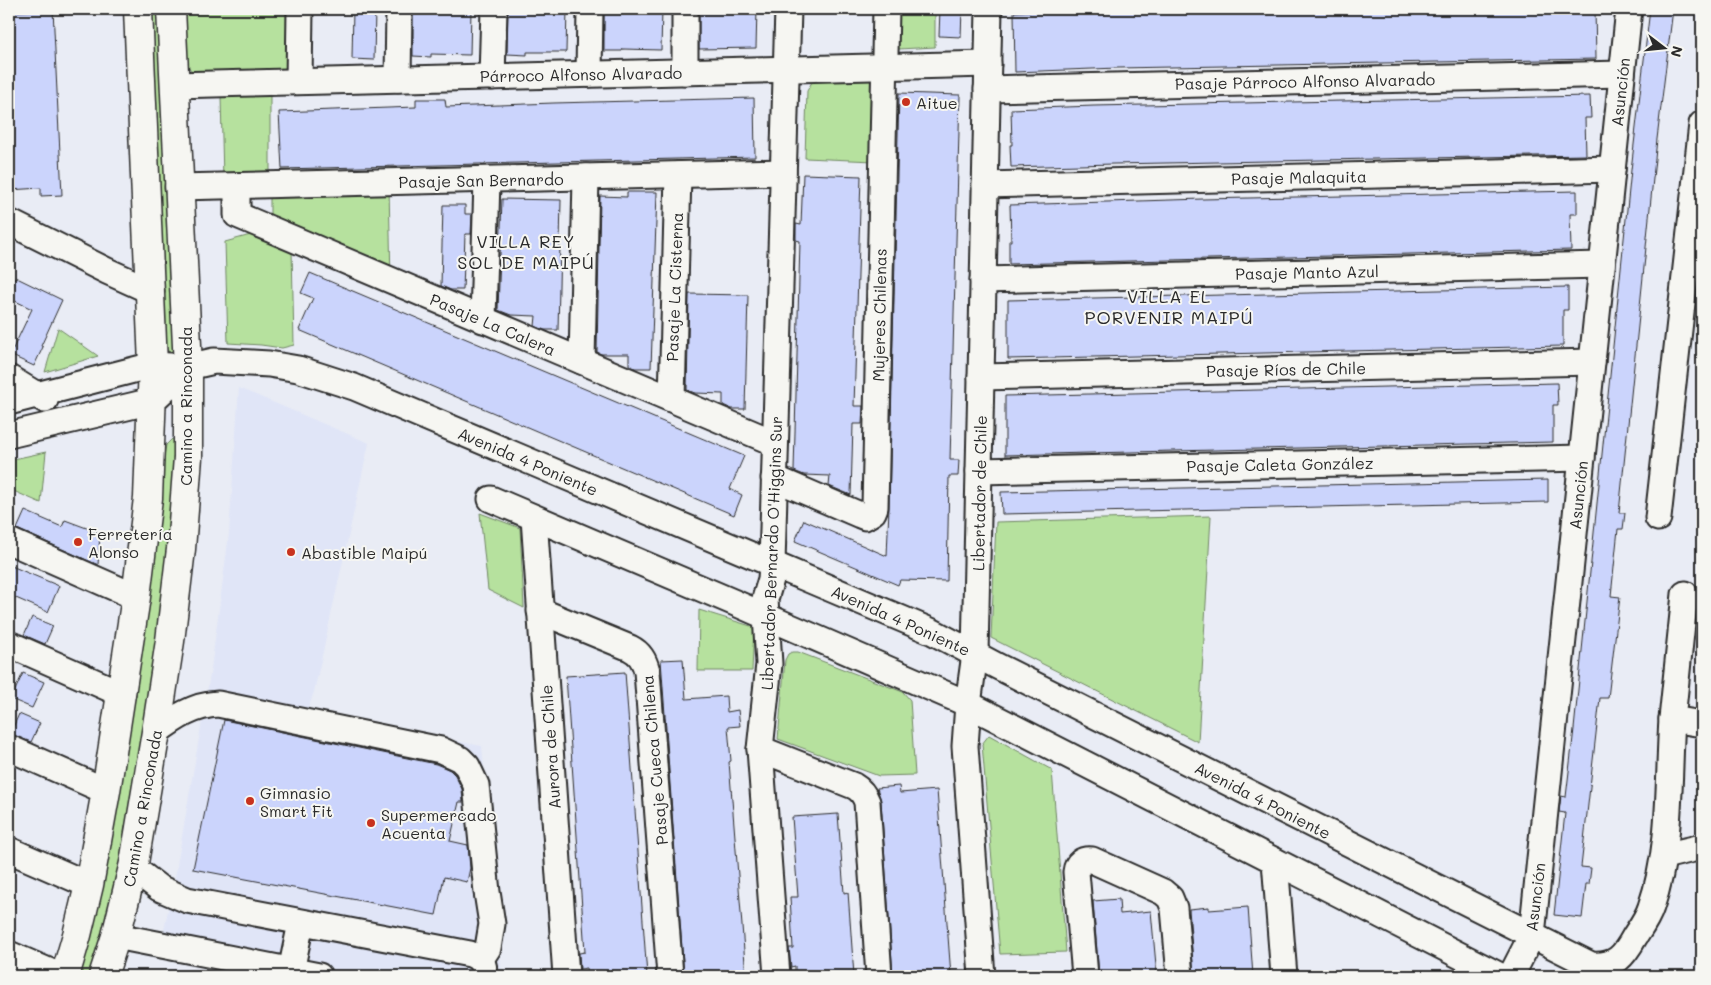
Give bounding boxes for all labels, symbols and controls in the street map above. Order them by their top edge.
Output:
north arrow [1638,22,1688,72]
text: N [1666,44,1688,59]
street label: Asunción [1606,57,1634,127]
street label: Párroco Alfonso Alvarado [480,62,682,86]
street label: Pasaje Párroco Alfonso Alvarado [1175,68,1435,94]
place label: Aitue [916,92,958,113]
marker: Aitue [900,96,912,108]
street label: Pasaje Malaquita [1231,165,1367,189]
street label: Pasaje San Bernardo [398,168,564,192]
street label: Pasaje La Cisterna [661,212,687,362]
district label: VILLA REY SOL DE MAIPÚ [457,229,595,274]
street label: Mujeres Chilenas [867,248,891,382]
street label: Pasaje Manto Azul [1235,260,1379,284]
district label: VILLA EL PORVENIR MAIPÚ [1085,284,1253,329]
street label: Pasaje La Calera [427,288,559,360]
street label: Camino a Rinconada [175,326,196,486]
street label: Pasaje Ríos de Chile [1206,357,1366,381]
street label: Libertador de Chile [967,415,991,571]
street label: Libertador Bernardo O'Higgins Sur [756,416,786,690]
street label: Avenida 4 Poniente [455,422,601,500]
street label: Pasaje Caleta González [1186,452,1374,476]
street label: Asunción [1564,460,1592,530]
place label: Ferretería Alonso [88,523,173,562]
marker: Ferretería Alonso [72,536,84,548]
place label: Abastible Maipú [301,542,427,563]
marker: Abastible Maipú [285,546,297,558]
street label: Avenida 4 Poniente [828,580,974,660]
street label: Pasaje Cueca Chilena [636,674,672,846]
street label: Aurora de Chile [535,684,565,810]
street label: Camino a Rinconada [118,728,166,888]
street label: Avenida 4 Poniente [1191,757,1335,843]
place label: Gimnasio Smart Fit [260,782,333,821]
marker: Gimnasio Smart Fit [244,795,256,807]
place label: Supermercado Acuenta [381,804,496,843]
marker: Supermercado Acuenta [365,817,377,829]
street label: Asunción [1520,861,1550,933]

